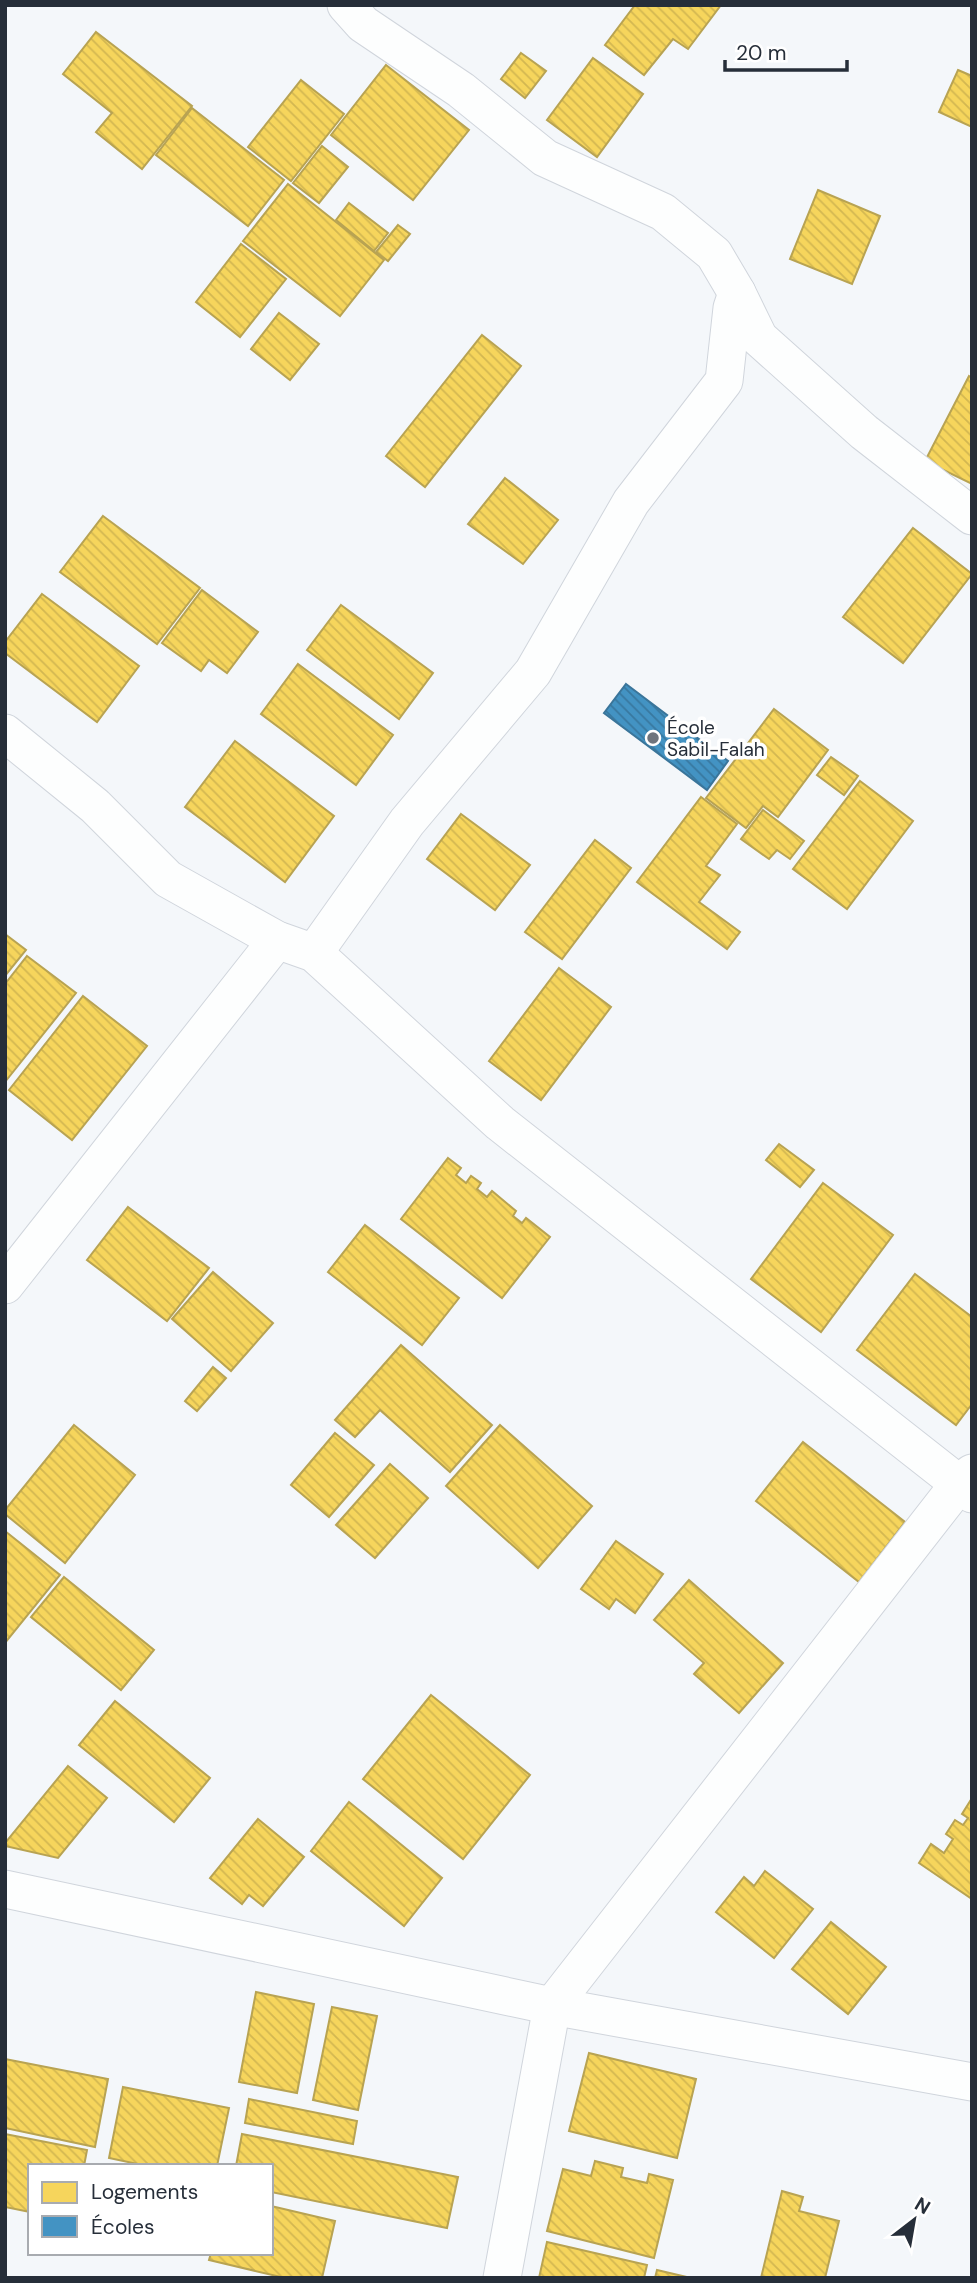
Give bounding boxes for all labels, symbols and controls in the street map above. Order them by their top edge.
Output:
scale bar [725,28,848,72]
text: 20 m [736,39,787,67]
place label: École Sabil-Falah [667,715,765,762]
marker: École Sabil-Falah [645,730,661,746]
legend [28,2164,273,2255]
text: Logements [91,2178,198,2206]
north arrow [879,2185,949,2255]
text: N [910,2192,935,2220]
text: Écoles [91,2213,154,2241]

